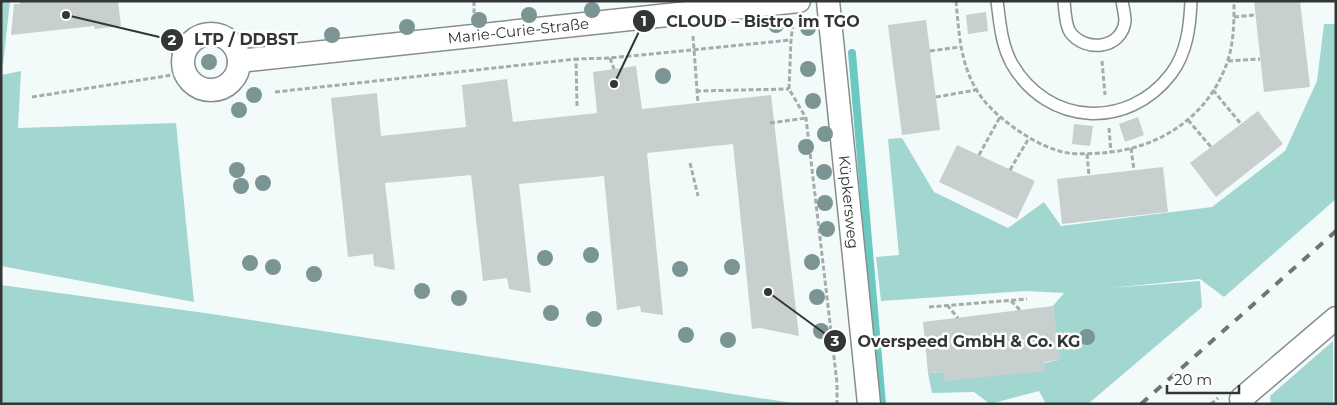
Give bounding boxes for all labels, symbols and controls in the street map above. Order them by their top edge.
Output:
callout: CLOUD – Bistro im TGO [631,5,870,36]
text: 1 [641,11,647,30]
text: CLOUD – Bistro im TGO [666,12,860,31]
street label: Marie-Curie-Straße [447,14,590,48]
callout: LTP / DDBST [159,24,308,55]
text: 2 [168,30,177,49]
text: LTP / DDBST [194,30,298,49]
street label: Küpkersweg [835,154,863,250]
callout: Overspeed GmbH & Co. KG [823,326,1091,357]
text: 3 [830,331,840,350]
text: Overspeed GmbH & Co. KG [858,332,1080,351]
scale bar [1167,362,1240,394]
text: 20 m [1174,370,1212,389]

